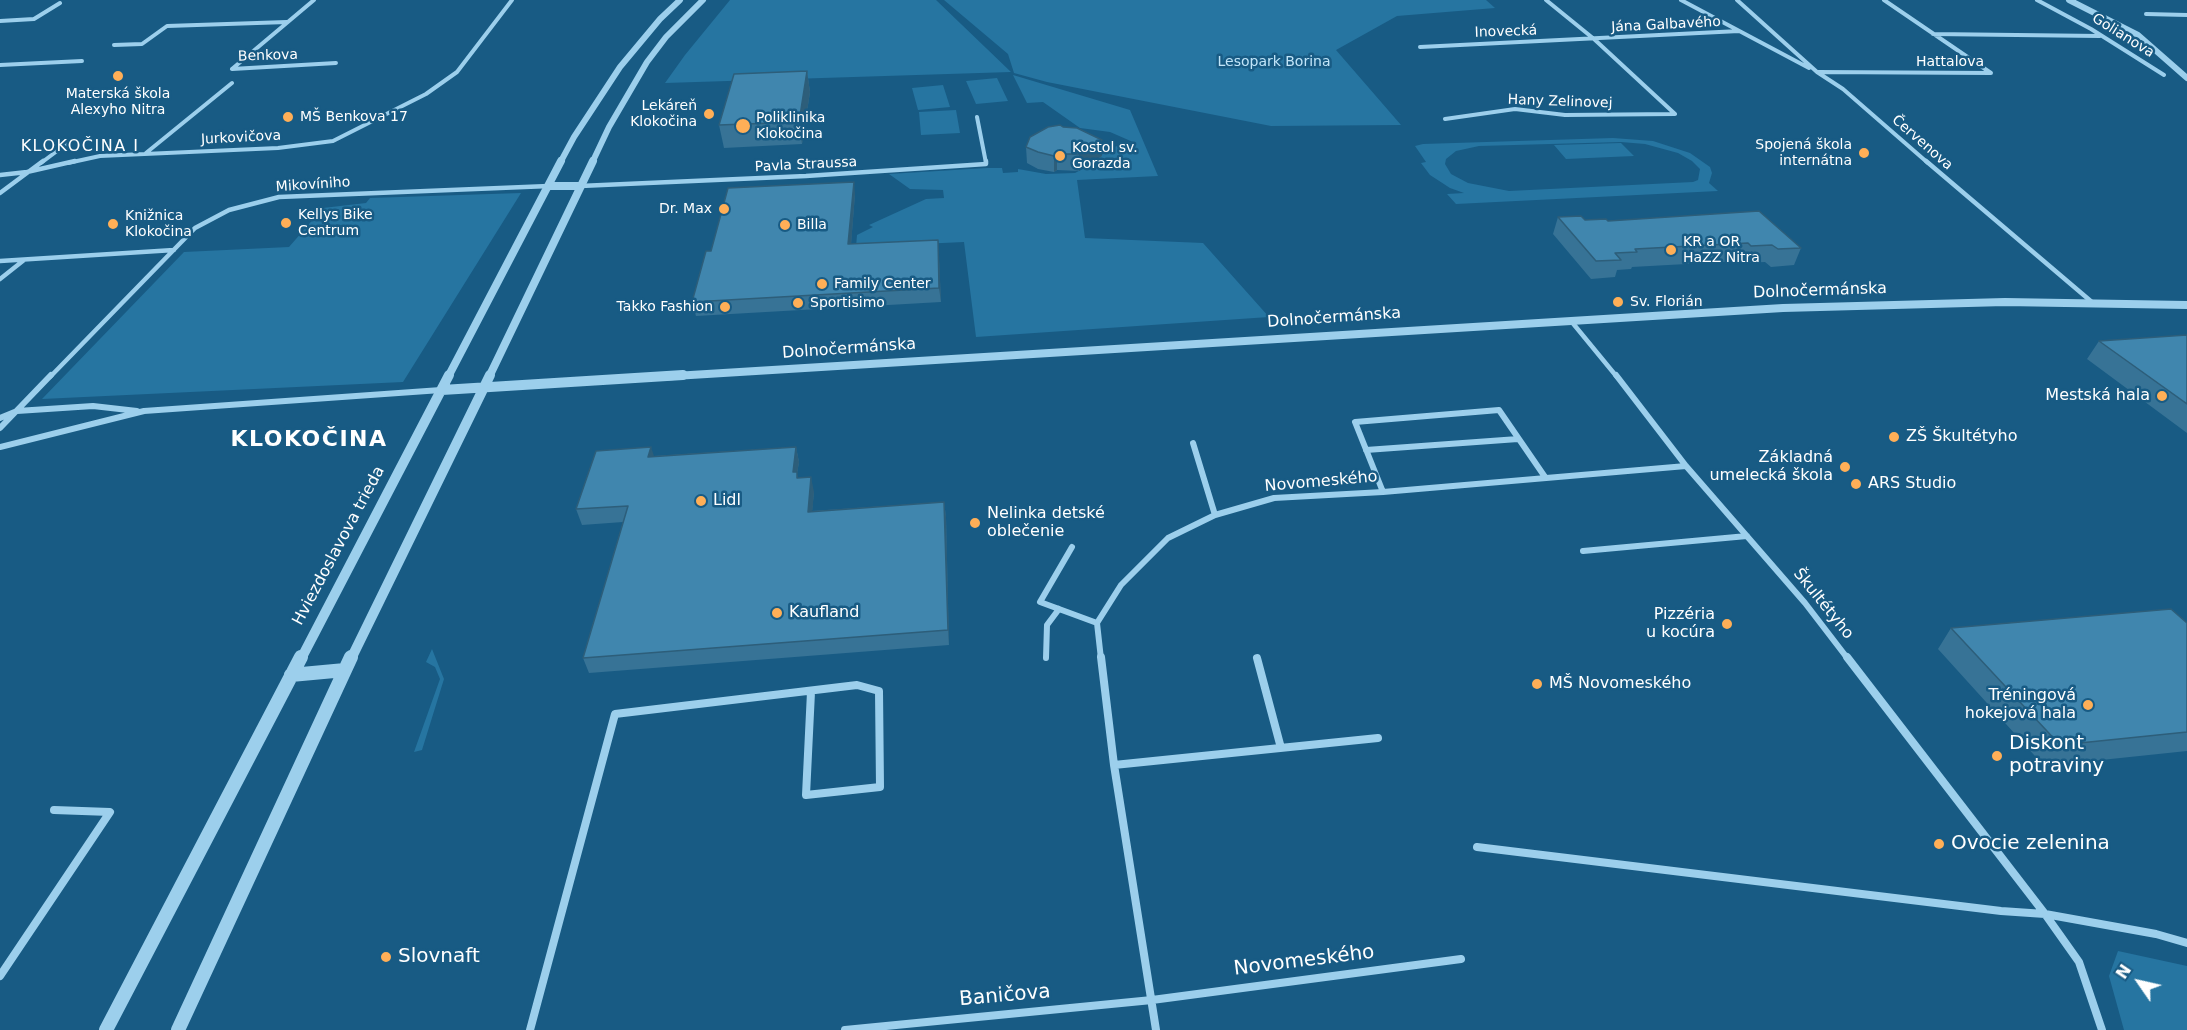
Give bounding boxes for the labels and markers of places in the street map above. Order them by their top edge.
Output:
marker: Materská škola Alexyho Nitra [111,69,125,83]
place label: Materská škola Alexyho Nitra [66,86,170,118]
place label: Lekáreň Klokočina [630,98,697,130]
marker: Lekáreň Klokočina [702,107,716,121]
place label: MŠ Benkova 17 [300,109,408,125]
marker: MŠ Benkova 17 [281,110,295,124]
place label: Poliklinika Klokočina [756,110,825,142]
marker: Poliklinika Klokočina [734,117,752,135]
place label: Spojená škola internátna [1755,137,1852,170]
place label: Kostol sv. Gorazda [1072,140,1138,172]
marker: Spojená škola internátna [1857,146,1871,160]
marker: Kostol sv. Gorazda [1053,149,1067,163]
place label: Dr. Max [659,201,712,217]
marker: Dr. Max [717,202,731,216]
place label: Kellys Bike Centrum [298,207,373,240]
place label: Knižnica Klokočina [125,208,192,240]
marker: Kellys Bike Centrum [279,216,293,230]
marker: Knižnica Klokočina [106,217,120,231]
place label: Billa [797,217,827,233]
marker: Billa [778,218,792,232]
place label: KR a OR HaZZ Nitra [1683,234,1760,266]
marker: KR a OR HaZZ Nitra [1664,243,1678,257]
place label: Family Center [834,276,931,292]
marker: Family Center [815,277,829,291]
place label: Sv. Florián [1630,294,1703,310]
place label: Sportisimo [810,295,885,311]
marker: Sv. Florián [1611,295,1625,309]
marker: Sportisimo [791,296,805,310]
place label: Takko Fashion [617,299,713,315]
marker: Takko Fashion [718,300,732,314]
place label: Mestská hala [2045,386,2150,406]
marker: Mestská hala [2155,389,2169,403]
place label: ZŠ Škultétyho [1906,427,2018,447]
marker: ZŠ Škultétyho [1887,430,1901,444]
place label: Základná umelecká škola [1709,448,1833,486]
marker: Základná umelecká škola [1838,460,1852,474]
place label: ARS Studio [1868,474,1956,494]
marker: ARS Studio [1849,477,1863,491]
place label: Lidl [713,491,741,511]
marker: Lidl [694,494,708,508]
place label: Nelinka detské oblečenie [987,504,1105,542]
marker: Nelinka detské oblečenie [968,516,982,530]
place label: Kaufland [789,603,859,623]
place label: Pizzéria u kocúra [1646,605,1715,643]
marker: Kaufland [770,606,784,620]
marker: Pizzéria u kocúra [1720,617,1734,631]
place label: MŠ Novomeského [1549,674,1691,694]
marker: MŠ Novomeského [1530,677,1544,691]
place label: Tréningová hokejová hala [1965,686,2076,724]
marker: Tréningová hokejová hala [2081,698,2095,712]
place label: Diskont potraviny [2009,732,2104,779]
marker: Diskont potraviny [1990,749,2004,763]
place label: Ovocie zelenina [1951,832,2110,856]
marker: Ovocie zelenina [1932,837,1946,851]
place label: Slovnaft [398,945,480,969]
marker: Slovnaft [379,950,393,964]

